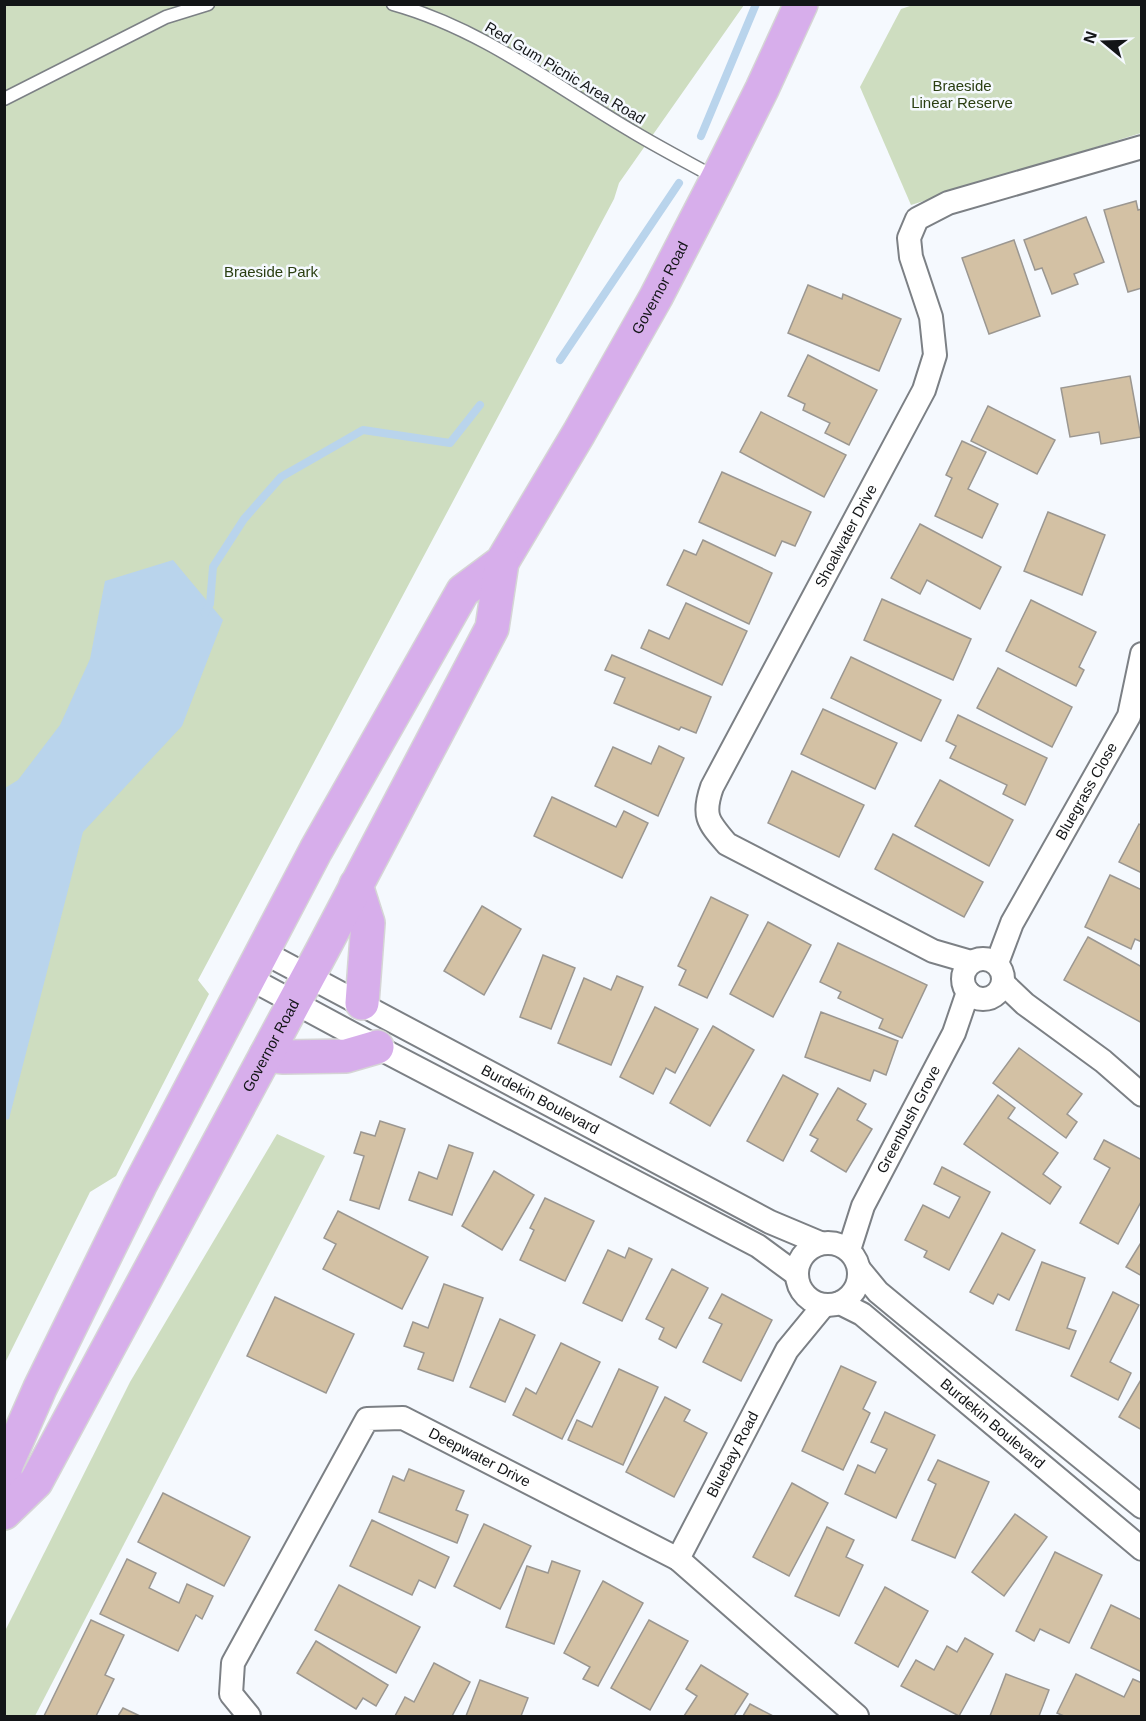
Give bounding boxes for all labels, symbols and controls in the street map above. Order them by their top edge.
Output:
north arrow [1074,12,1134,72]
street label: Red Gum Picnic Area Road [482,18,648,127]
text: N [1080,29,1100,46]
park label: Braeside Linear Reserve [911,77,1013,111]
street label: Governor Road [628,238,691,337]
park label: Braeside Park [224,263,319,280]
street label: Shoalwater Drive [811,481,880,590]
street label: Bluegrass Close [1052,739,1120,843]
street label: Governor Road [239,996,302,1095]
street label: Burdekin Boulevard [479,1061,602,1137]
street label: Greenbush Grove [873,1062,943,1176]
street label: Burdekin Boulevard [937,1375,1048,1472]
street label: Bluebay Road [703,1408,761,1500]
street label: Deepwater Drive [426,1424,533,1490]

